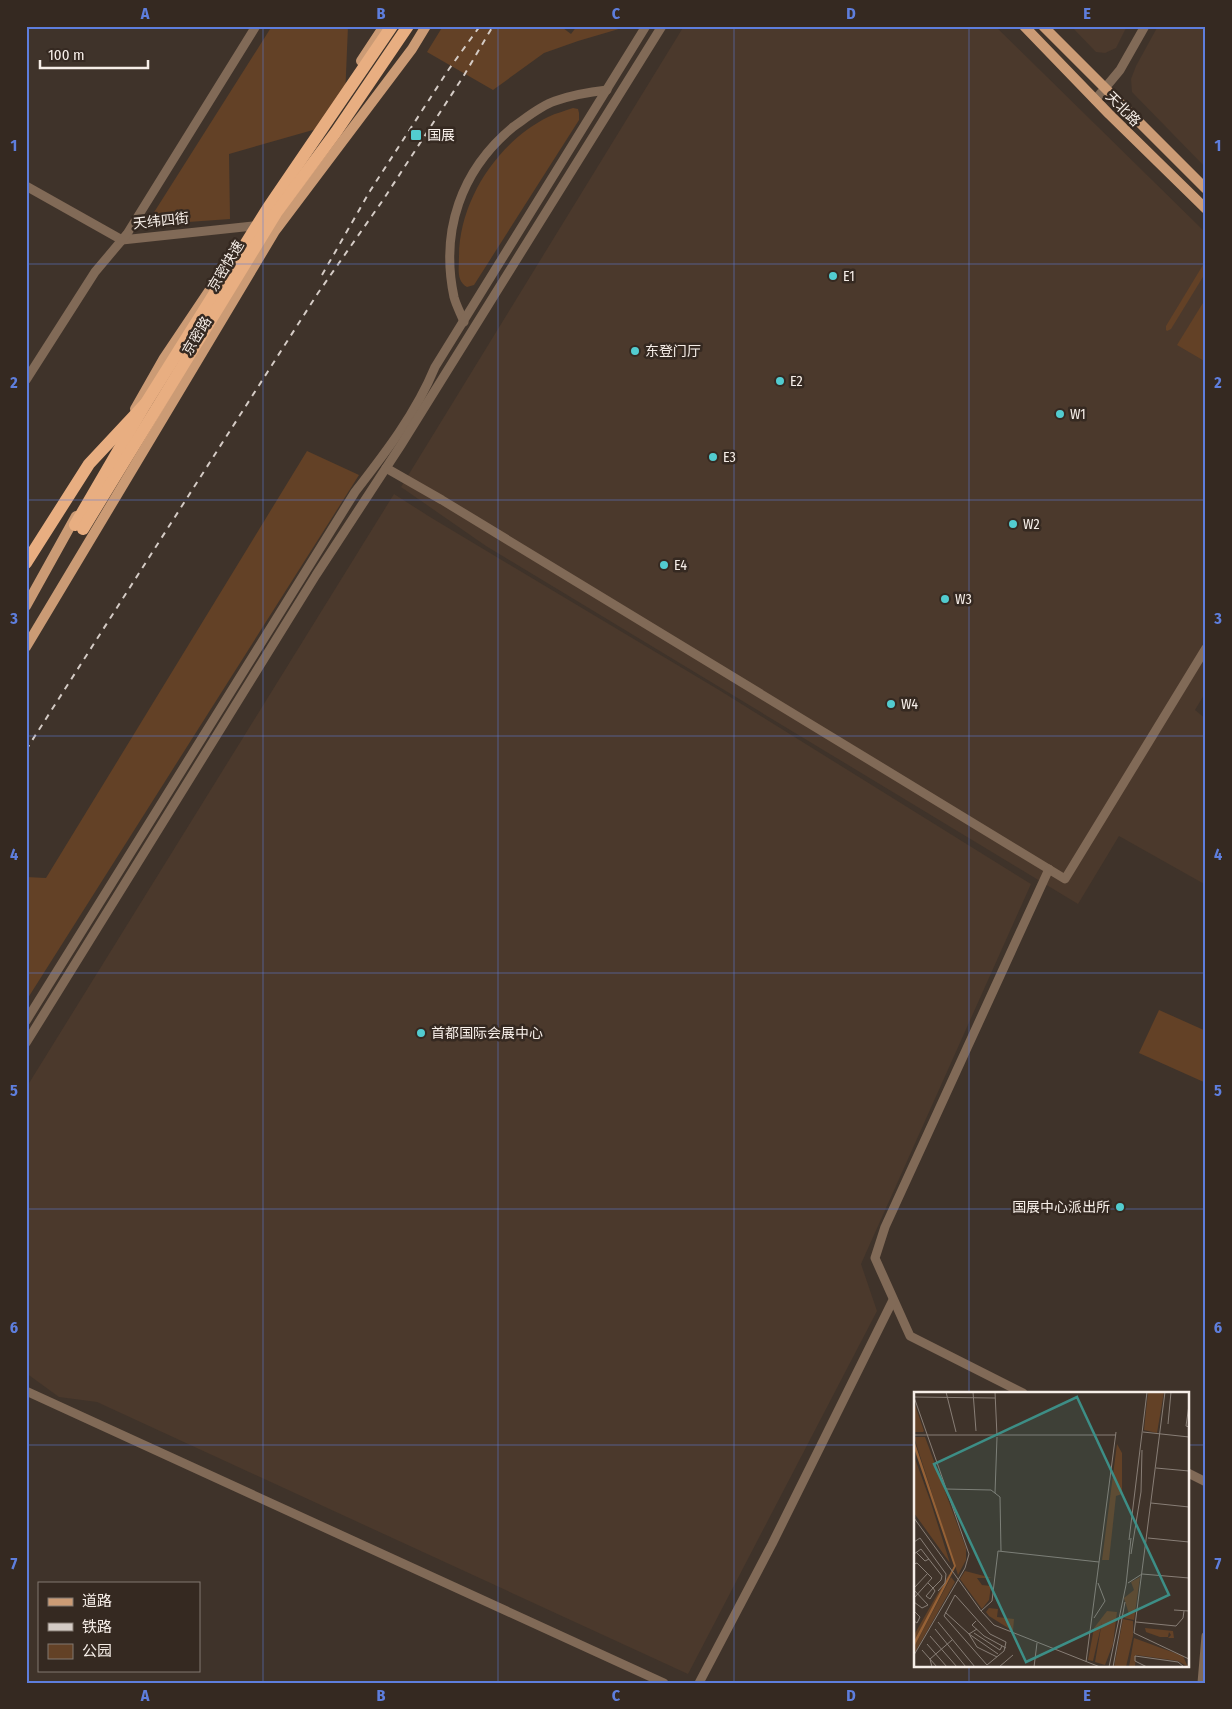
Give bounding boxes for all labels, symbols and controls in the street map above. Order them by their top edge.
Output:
text: A [140,4,150,23]
text: B [377,4,386,23]
text: C [612,4,621,23]
text: D [846,4,856,23]
text: E [1083,4,1091,23]
scale bar [40,38,148,70]
text: 100 m [48,46,85,64]
street label: 天北路 [1102,88,1144,130]
place label: 国展 [427,127,455,144]
marker: 国展 [409,128,423,142]
text: 1 [11,136,17,155]
text: 1 [1215,136,1221,155]
street label: 天纬四街 [132,210,190,232]
street label: 京密快速 [204,238,248,294]
place label: E1 [843,268,855,285]
marker: E1 [827,270,839,282]
street label: 京密路 [179,314,215,358]
place label: 东登门厅 [645,343,701,360]
marker: 东登门厅 [629,345,641,357]
text: 2 [9,373,18,392]
place label: E2 [790,373,803,390]
text: 2 [1213,373,1222,392]
marker: E2 [774,375,786,387]
place label: W1 [1070,406,1086,423]
marker: W1 [1054,408,1066,420]
place label: E3 [723,449,736,466]
marker: E3 [707,451,719,463]
place label: W2 [1023,516,1040,533]
marker: W2 [1007,518,1019,530]
place label: E4 [674,557,687,574]
marker: E4 [658,559,670,571]
place label: W3 [955,591,972,608]
marker: W3 [939,593,951,605]
text: 3 [9,609,18,628]
text: 3 [1213,609,1222,628]
place label: W4 [901,696,918,713]
marker: W4 [885,698,897,710]
text: 4 [10,845,18,864]
text: 4 [1214,845,1222,864]
place label: 首都国际会展中心 [431,1025,543,1042]
marker: 首都国际会展中心 [415,1027,427,1039]
text: 5 [10,1081,18,1100]
text: 5 [1214,1081,1222,1100]
place label: 国展中心派出所 [1012,1199,1110,1216]
marker: 国展中心派出所 [1114,1201,1126,1213]
text: 6 [10,1318,18,1337]
text: 6 [1214,1318,1222,1337]
inset map [914,1392,1190,1666]
text: 7 [11,1554,18,1573]
text: 7 [1215,1554,1222,1573]
legend [38,1582,200,1672]
text: 道路 [82,1592,112,1610]
text: 铁路 [82,1618,112,1636]
text: 公园 [82,1642,112,1660]
text: A [140,1686,150,1705]
text: B [377,1686,386,1705]
text: C [612,1686,621,1705]
text: D [846,1686,856,1705]
text: E [1083,1686,1091,1705]

